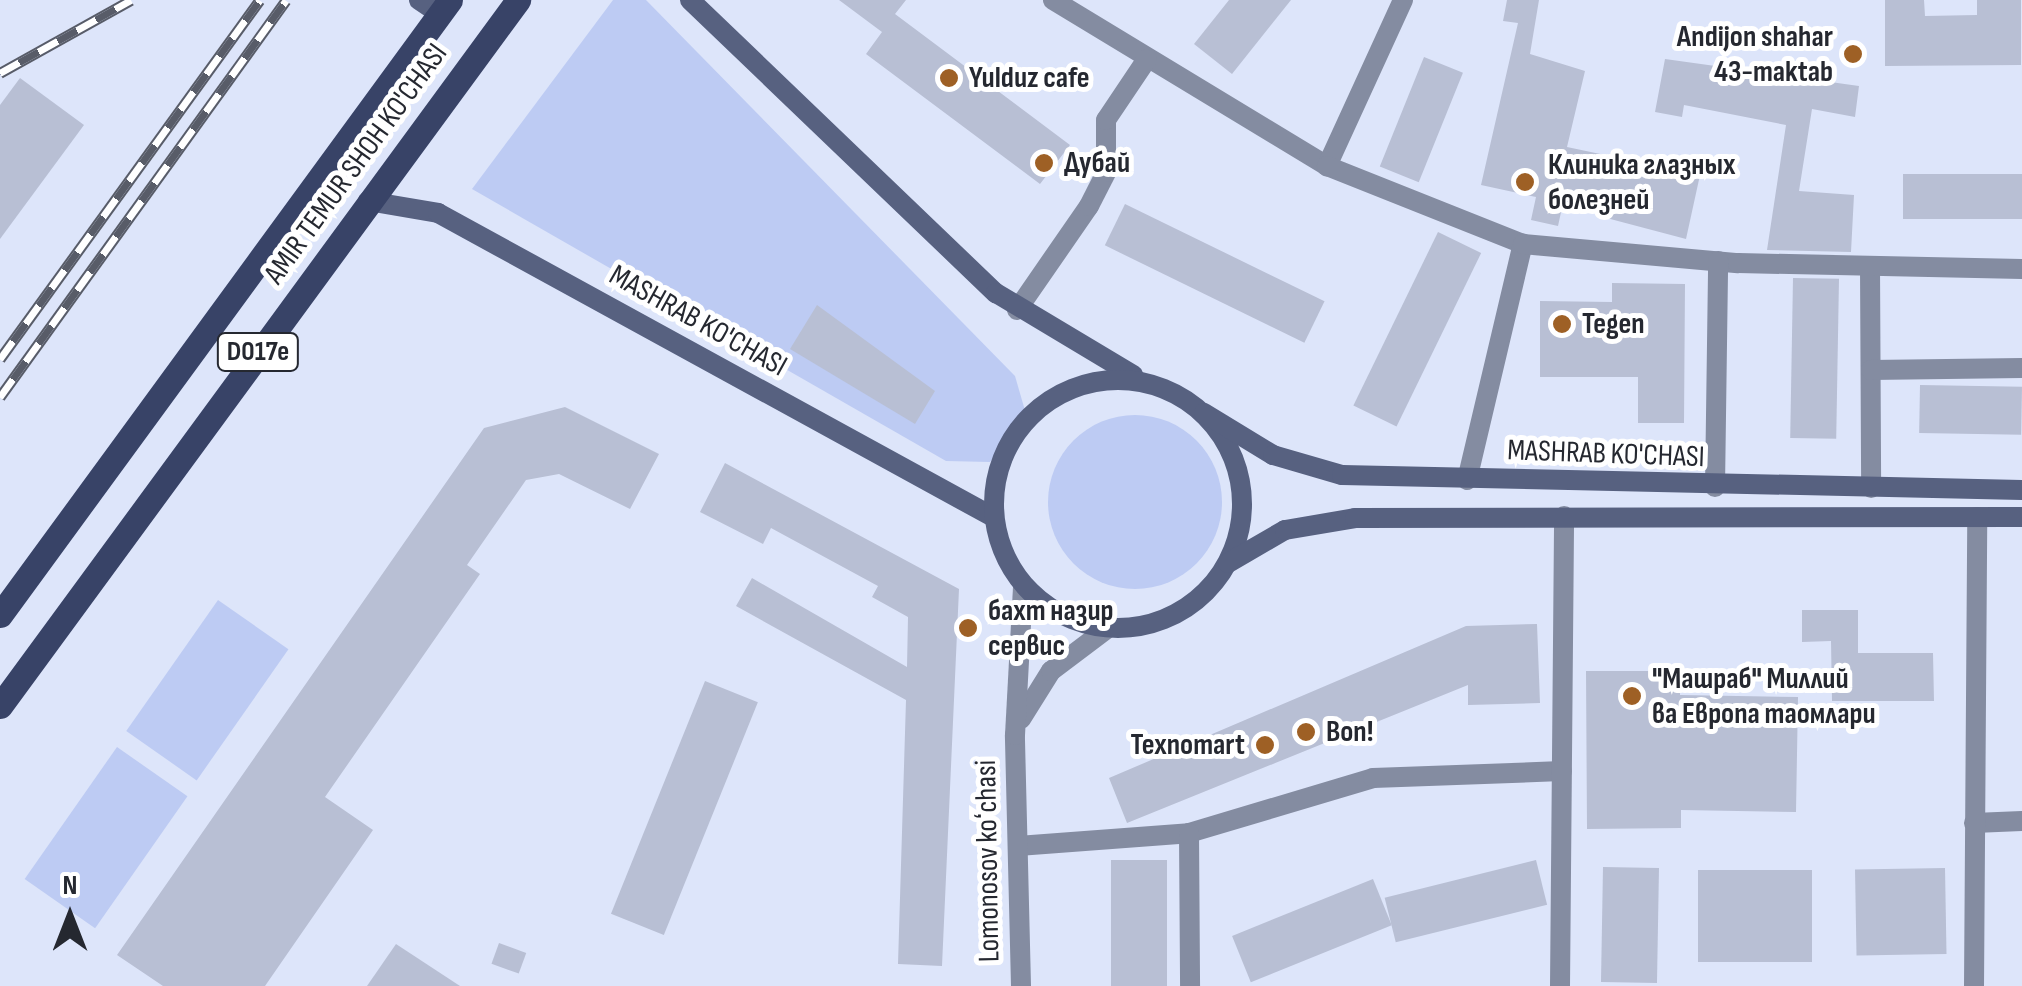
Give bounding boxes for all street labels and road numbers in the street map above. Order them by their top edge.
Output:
street label: AMIR TEMUR SHOH KO'CHASI [257,37,455,291]
street label: MASHRAB KO'CHASI [603,257,793,385]
road number: D017e [216,329,300,375]
street label: MASHRAB KO'CHASI [1507,433,1705,475]
street label: Lomonosov koʻchasi [968,759,1008,963]

